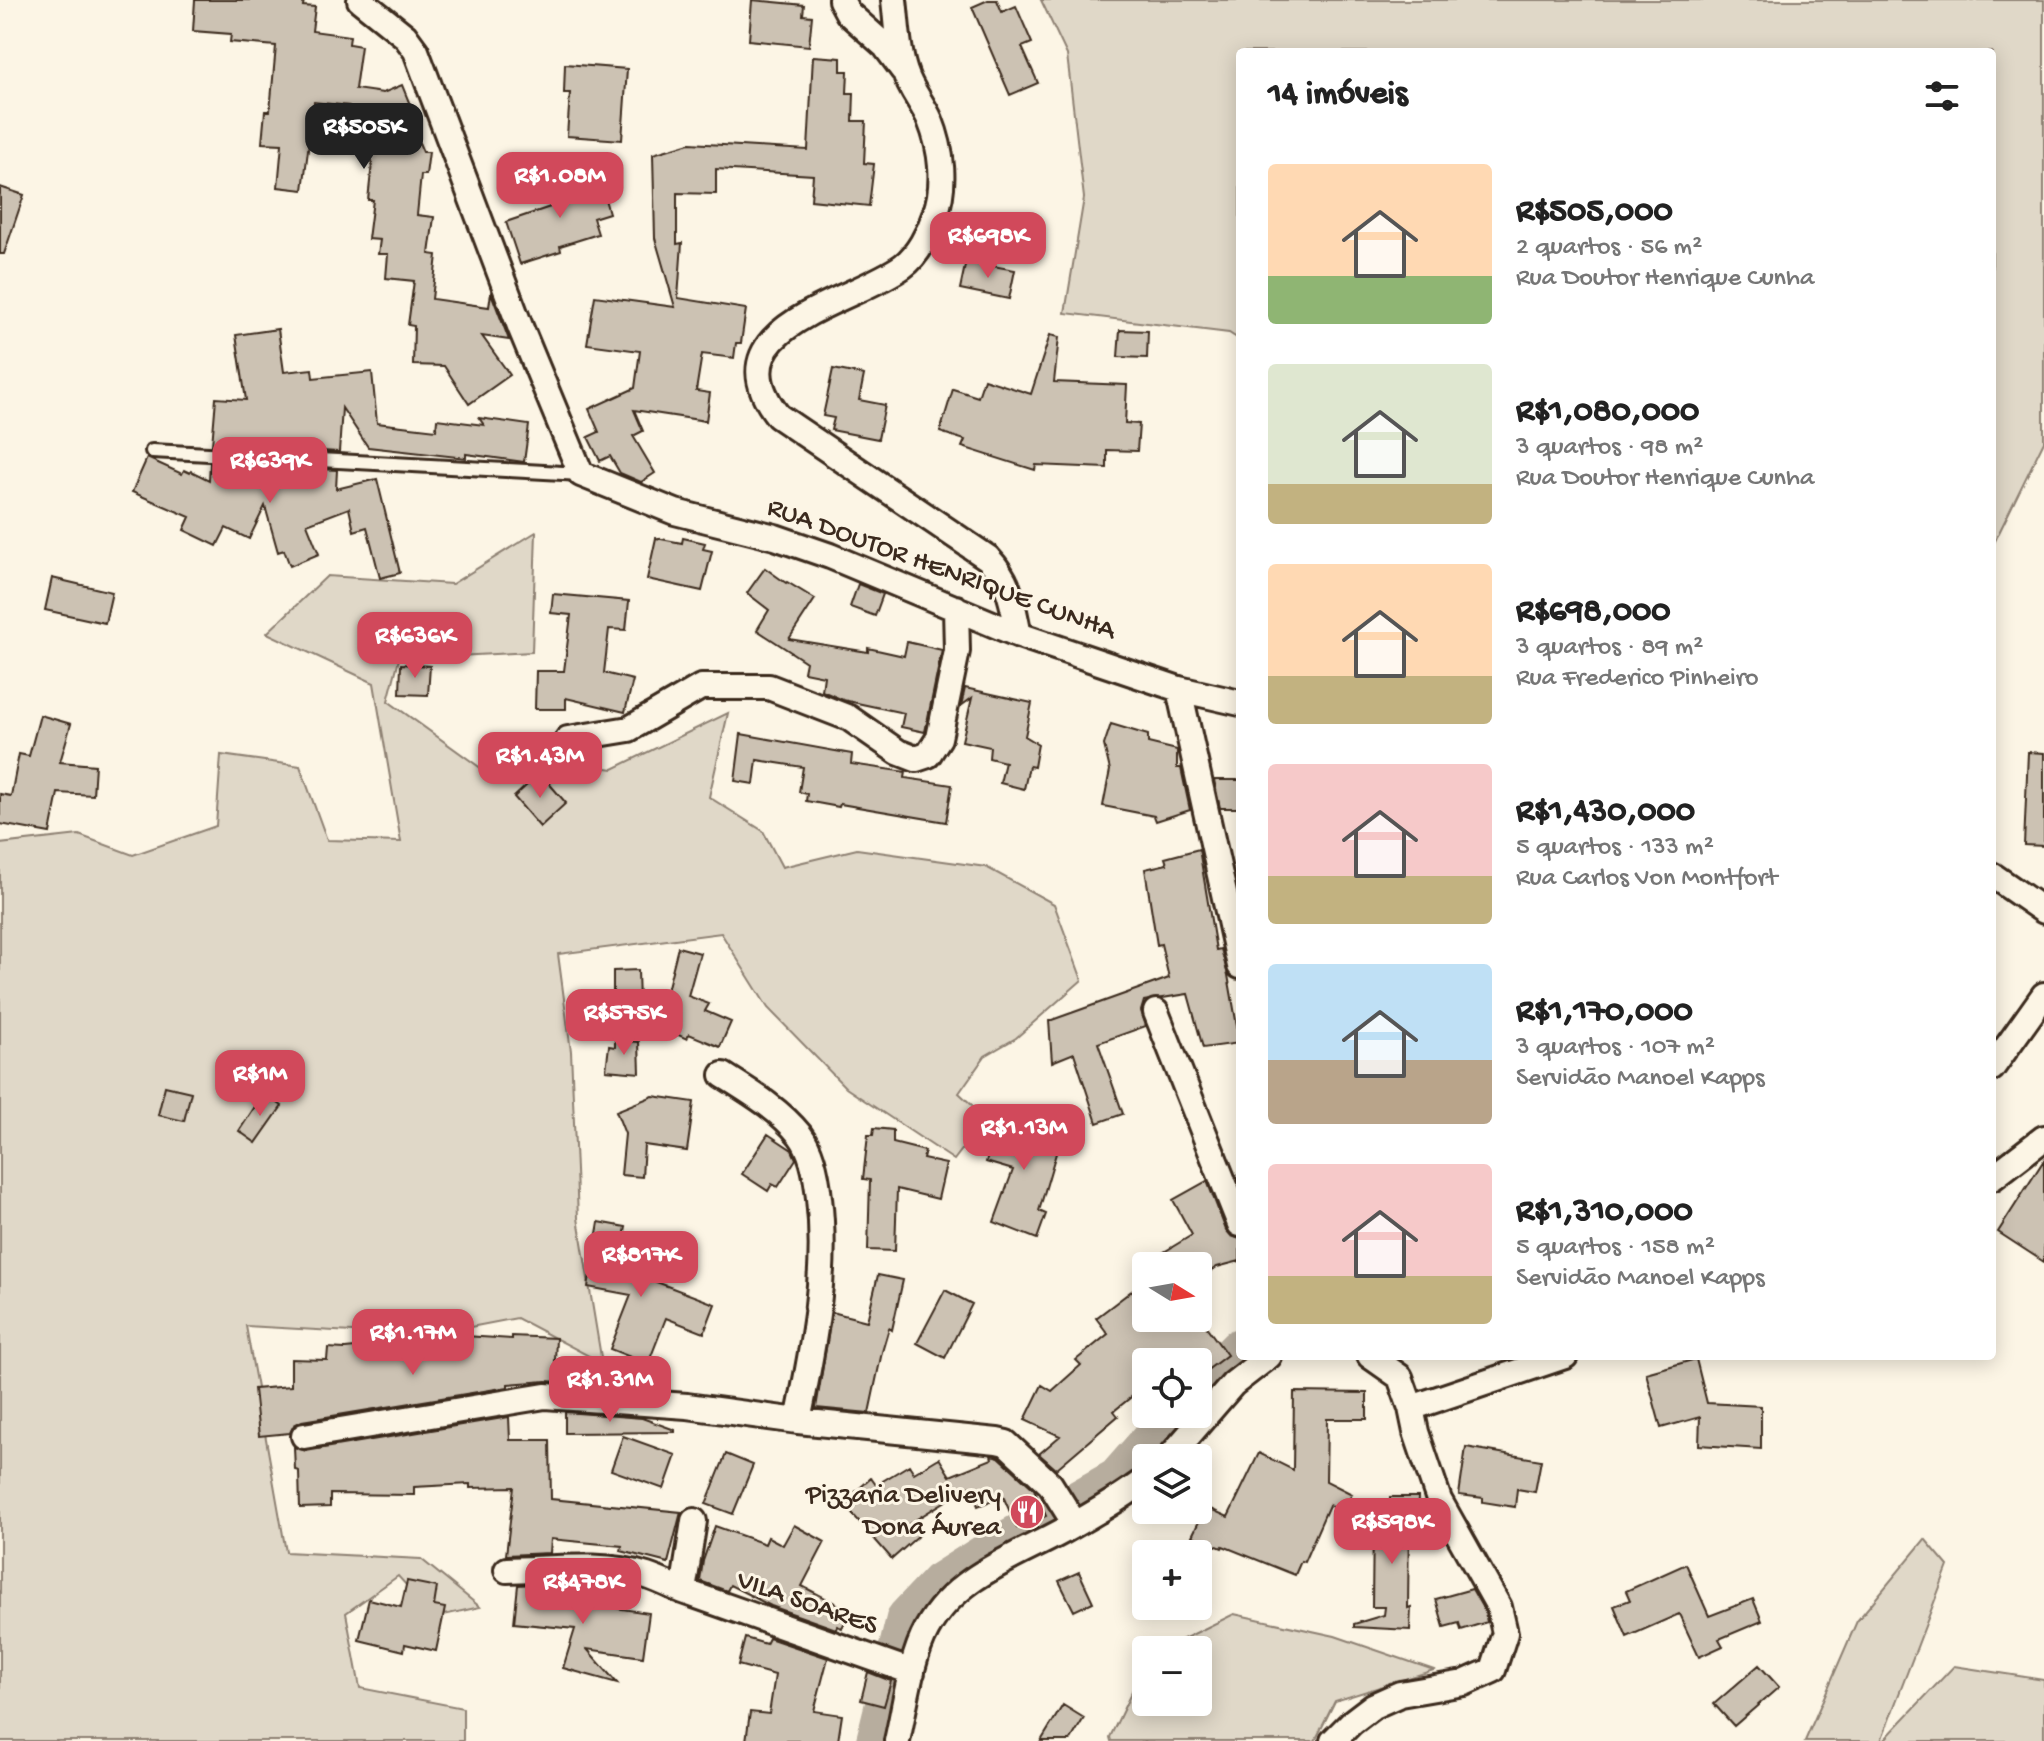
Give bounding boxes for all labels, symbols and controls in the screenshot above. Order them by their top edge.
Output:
icon: filters [1920,74,1964,118]
text: 14 imóveis [1268,76,1407,116]
pin: R$505K [299,103,429,171]
text: R$505K [323,113,405,144]
pin: R$1.08M [486,152,634,220]
text: R$1.08M [514,162,606,193]
text: R$505,000 [1516,193,1673,233]
icon: home [1332,196,1428,292]
pin: R$698K [923,212,1053,280]
text: R$698K [948,222,1028,253]
text: 2 quartos · 56 m² [1516,233,1702,264]
text: Rua Doutor Henrique Cunha [1516,264,1814,295]
text: R$1,080,000 [1516,393,1699,433]
icon: home [1332,396,1428,492]
text: 3 quartos · 98 m² [1516,433,1703,464]
pin: R$639K [205,437,335,505]
text: R$639K [230,447,310,478]
text: Rua Doutor Henrique Cunha [1516,464,1814,495]
street label: RUA DOUTOR HENRIQUE CUNHA [762,491,1121,649]
text: R$698,000 [1516,593,1671,633]
icon: home [1332,596,1428,692]
pin: R$636K [350,612,480,680]
text: R$636K [375,622,455,653]
text: 3 quartos · 89 m² [1516,633,1703,664]
text: Rua Frederico Pinheiro [1516,664,1758,695]
pin: R$1.43M [466,732,614,800]
text: R$1.43M [496,742,584,773]
text: R$1,430,000 [1516,793,1695,833]
icon: home [1332,796,1428,892]
text: 5 quartos · 133 m² [1516,833,1714,864]
text: Rua Carlos Von Montfort [1516,864,1777,895]
pin: R$575K [559,989,689,1057]
text: R$1,170,000 [1516,993,1693,1033]
icon: home [1332,996,1428,1092]
text: R$575K [584,999,664,1030]
text: 3 quartos · 107 m² [1516,1033,1715,1064]
pin: R$1M [213,1050,307,1118]
text: R$1M [233,1060,287,1091]
text: Servidão Manoel Kapps [1516,1064,1765,1095]
pin: R$1.13M [950,1104,1098,1172]
text: R$1.13M [981,1114,1067,1145]
text: R$1,310,000 [1516,1193,1693,1233]
icon: home [1332,1196,1428,1292]
pin: R$817K [576,1231,706,1299]
text: 5 quartos · 158 m² [1516,1233,1715,1264]
text: R$817K [602,1241,680,1272]
north arrow [1132,1252,1212,1332]
map controls [1132,1252,1212,1716]
text: Servidão Manoel Kapps [1516,1264,1765,1295]
pin: R$1.17M [339,1309,487,1377]
text: R$1.17M [370,1319,456,1350]
button: locate [1132,1348,1212,1428]
pin: R$1.31M [536,1356,684,1424]
text: R$1.31M [567,1366,653,1397]
button: layers [1132,1444,1212,1524]
place label: Pizzaria Delivery Dona Áurea [805,1480,1002,1545]
restaurant icon: Pizzaria Delivery Dona Áurea [1008,1493,1046,1531]
pin: R$598K [1327,1498,1457,1566]
text: R$598K [1352,1508,1432,1539]
button: + [1132,1540,1212,1620]
pin: R$478K [518,1558,648,1626]
street label: VILA SOARES [731,1564,882,1644]
text: R$478K [543,1568,623,1599]
button: − [1132,1636,1212,1716]

